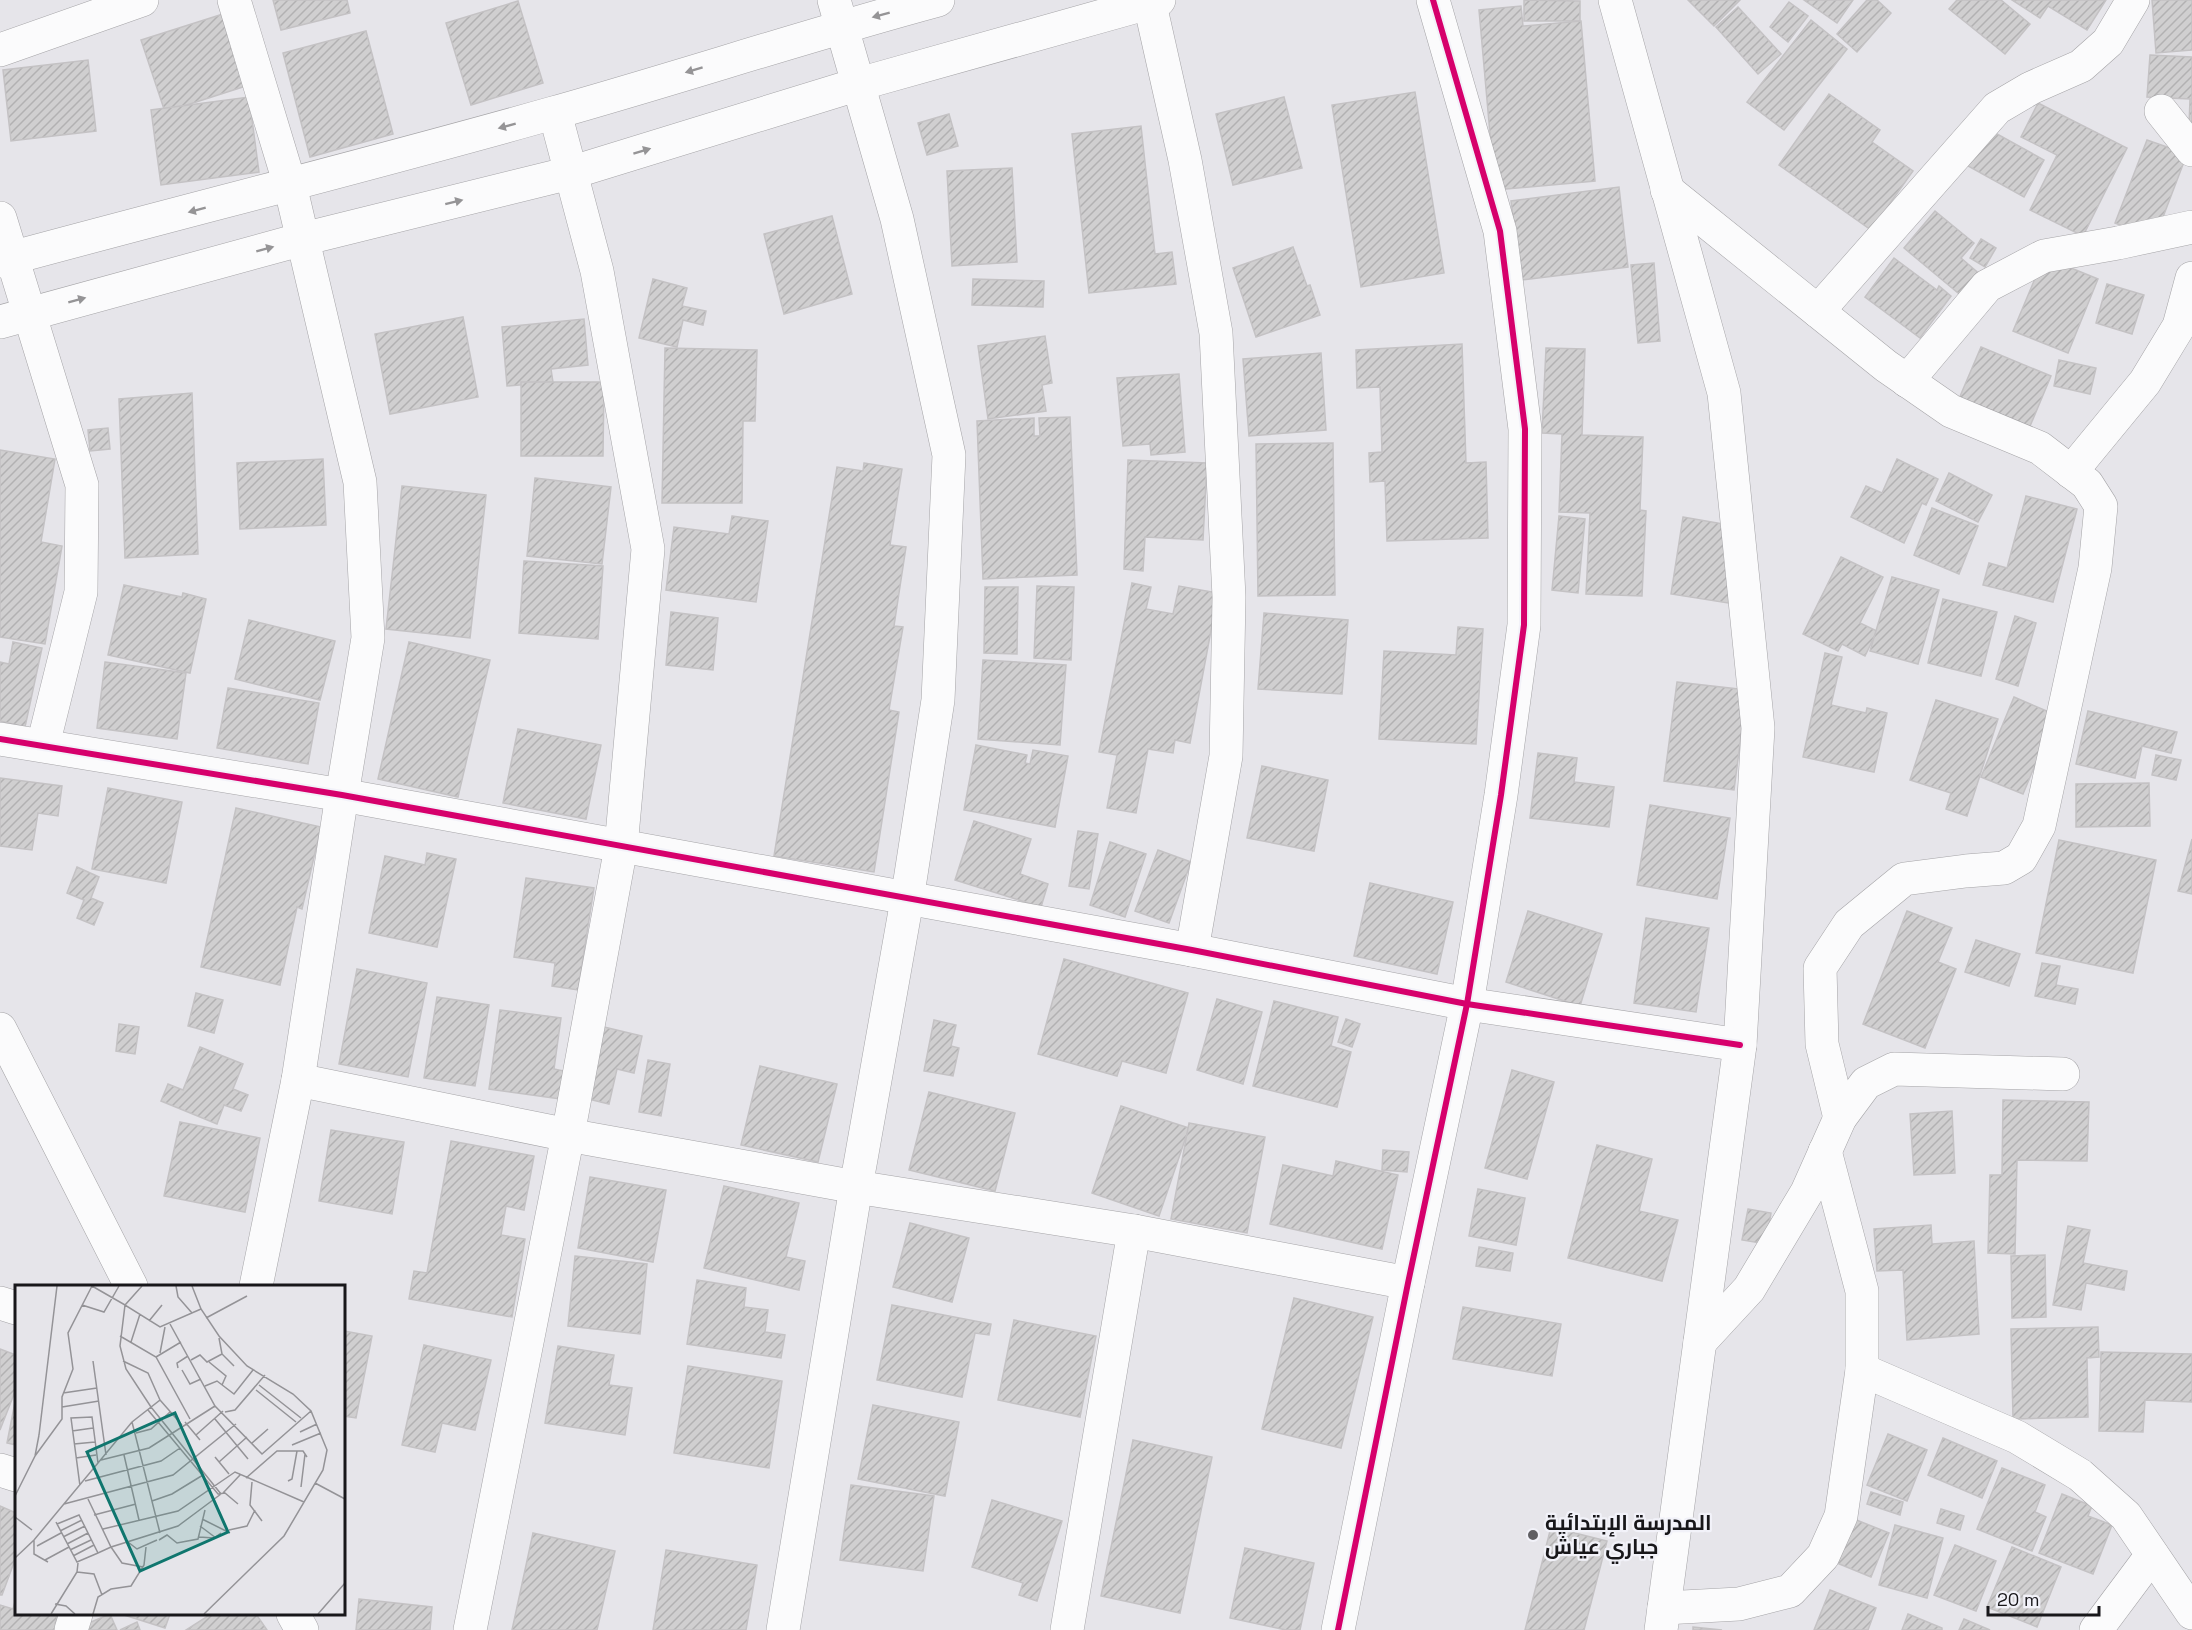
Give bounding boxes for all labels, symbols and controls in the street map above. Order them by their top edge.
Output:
one-way arrow [872,11,890,21]
one-way arrow [685,66,703,76]
one-way arrow [498,121,516,131]
one-way arrow [633,146,651,155]
one-way arrow [445,196,463,206]
one-way arrow [188,205,206,215]
one-way arrow [256,244,274,254]
one-way arrow [67,295,86,305]
inset map [15,1285,345,1615]
place label: المدرسة الإبتدائية جباري عياش [1545,1509,1712,1564]
marker: المدرسة الإبتدائية جباري عياش [1526,1528,1540,1542]
scale bar [1988,1579,2099,1617]
text: 20 m [1997,1588,2040,1611]

